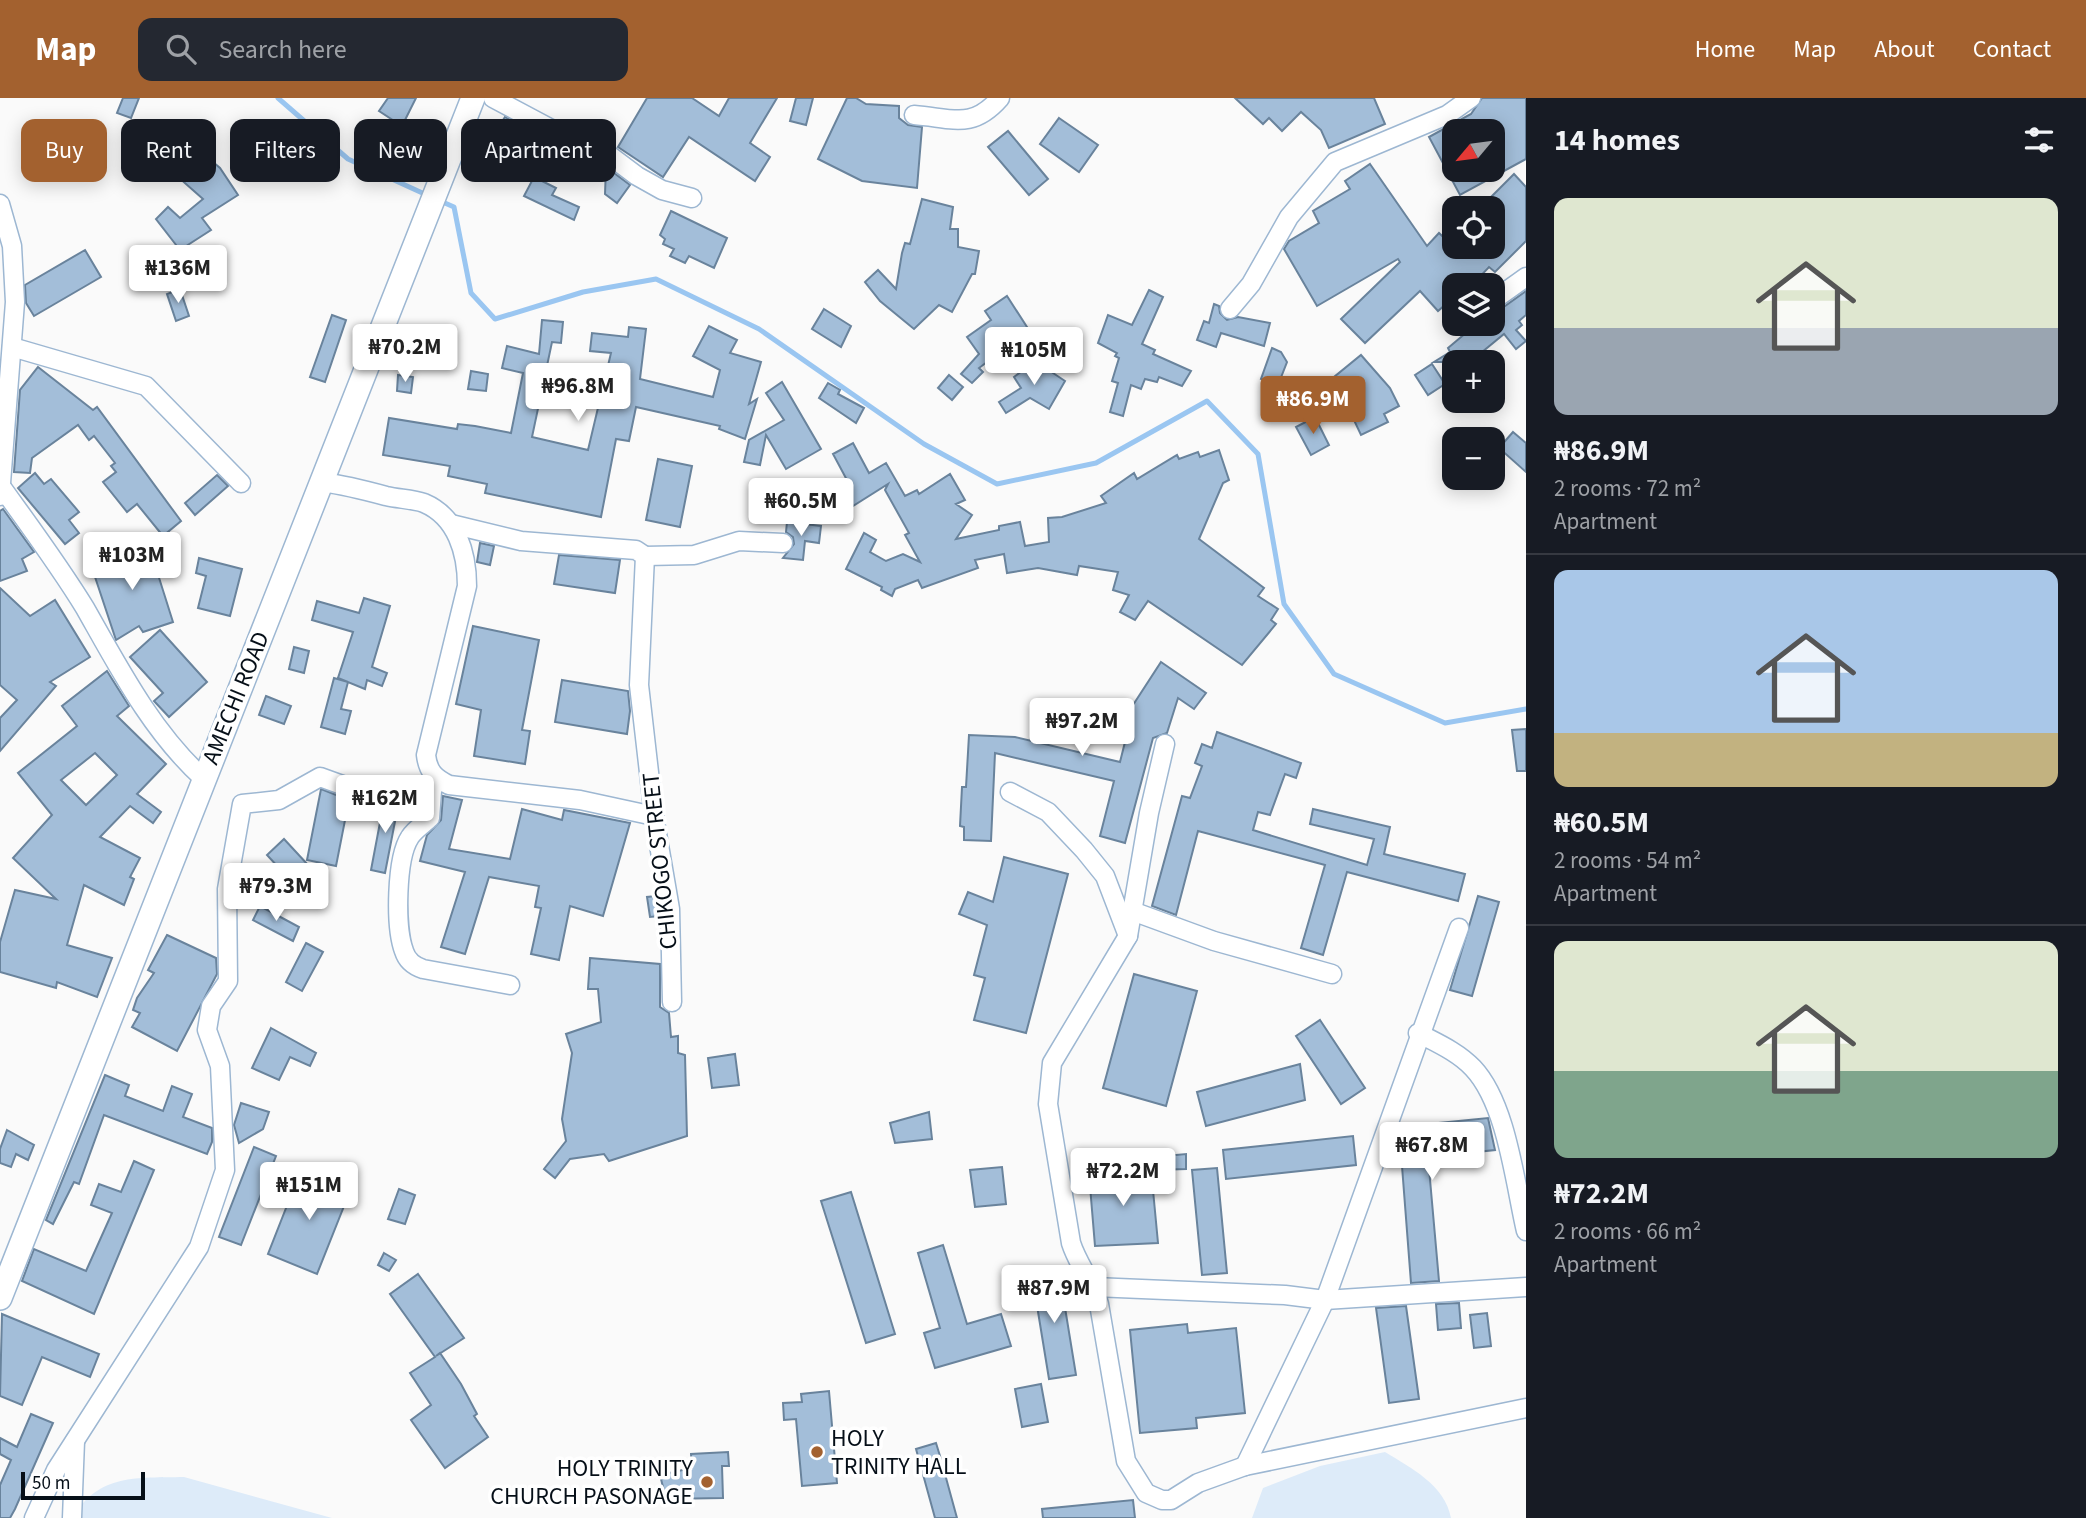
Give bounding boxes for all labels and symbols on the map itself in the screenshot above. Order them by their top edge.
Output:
north arrow [1442,119,1505,182]
pin: ₦136M [129,246,227,305]
pin: ₦70.2M [348,324,462,384]
pin: ₦105M [985,328,1083,387]
pin: ₦96.8M [521,364,635,423]
pin: ₦86.9M [1256,376,1370,436]
pin: ₦60.5M [744,478,858,538]
pin: ₦103M [83,532,181,592]
street label: AMECHI ROAD [193,626,279,770]
pin: ₦97.2M [1025,698,1139,758]
street label: CHIKOGO STREET [633,771,687,951]
pin: ₦162M [336,776,434,835]
pin: ₦79.3M [219,864,333,923]
pin: ₦67.8M [1375,1122,1489,1182]
pin: ₦72.2M [1066,1148,1180,1208]
pin: ₦151M [260,1162,358,1222]
pin: ₦87.9M [997,1266,1111,1325]
place label: HOLY TRINITY HALL [831,1421,967,1484]
marker: HOLY TRINITY HALL [809,1444,825,1460]
place label: HOLY TRINITY CHURCH PASONAGE [490,1451,694,1514]
scale bar [21,1469,145,1501]
marker: HOLY TRINITY CHURCH PASONAGE [699,1474,715,1490]

